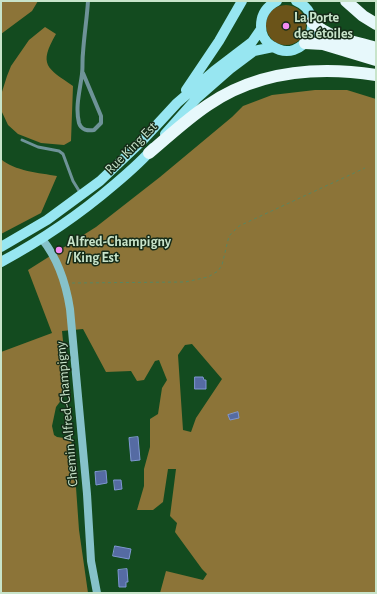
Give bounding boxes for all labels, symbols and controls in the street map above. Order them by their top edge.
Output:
place label: La Porte des étoiles [294,10,353,42]
marker: La Porte des étoiles [281,21,291,31]
street label: Rue King Est [101,118,161,178]
place label: Alfred-Champigny / King Est [67,234,171,266]
marker: Alfred-Champigny / King Est [54,245,64,255]
street label: Chemin Alfred-Champigny [52,341,82,487]

